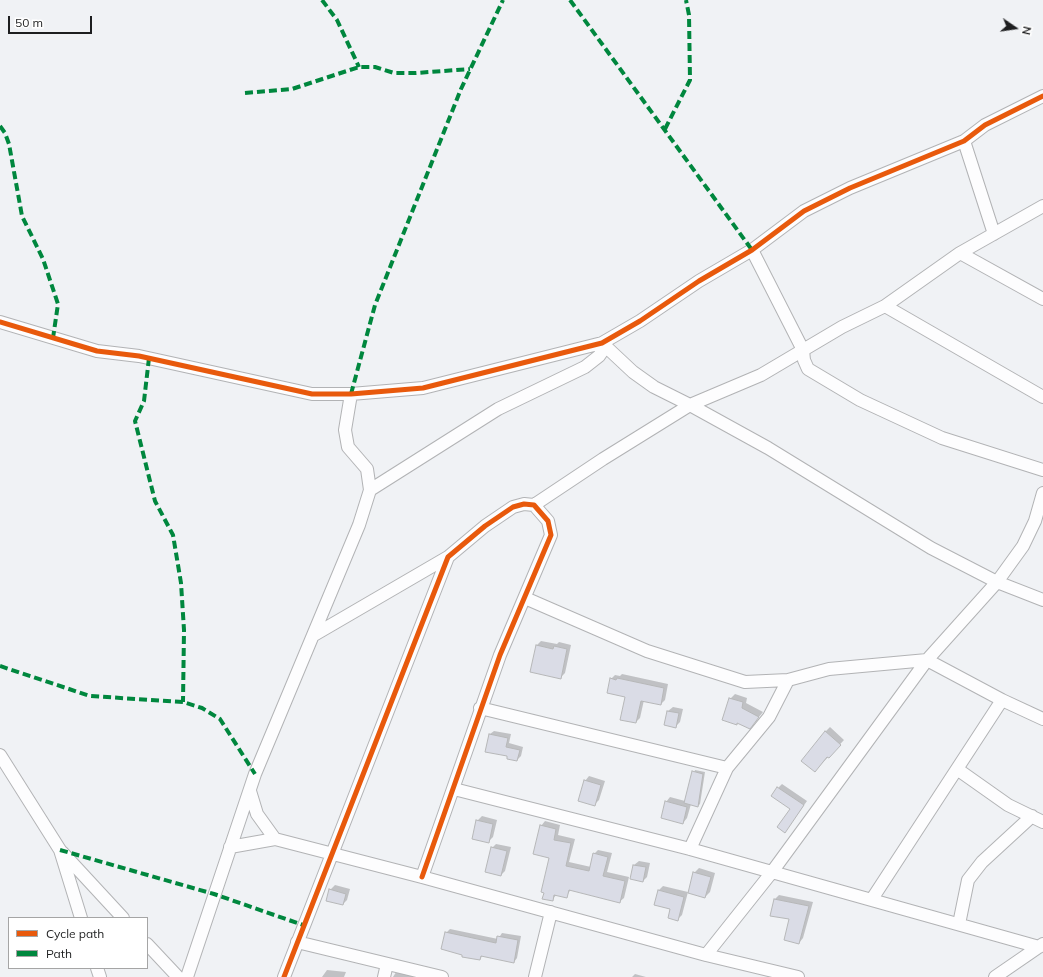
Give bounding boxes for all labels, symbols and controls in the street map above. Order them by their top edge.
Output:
scale bar [10,8,94,34]
north arrow [995,8,1035,48]
text: 50 m [15,15,43,30]
text: N [1019,25,1034,36]
legend [8,917,148,969]
text: Cycle path [46,926,104,941]
text: Path [46,946,72,961]

